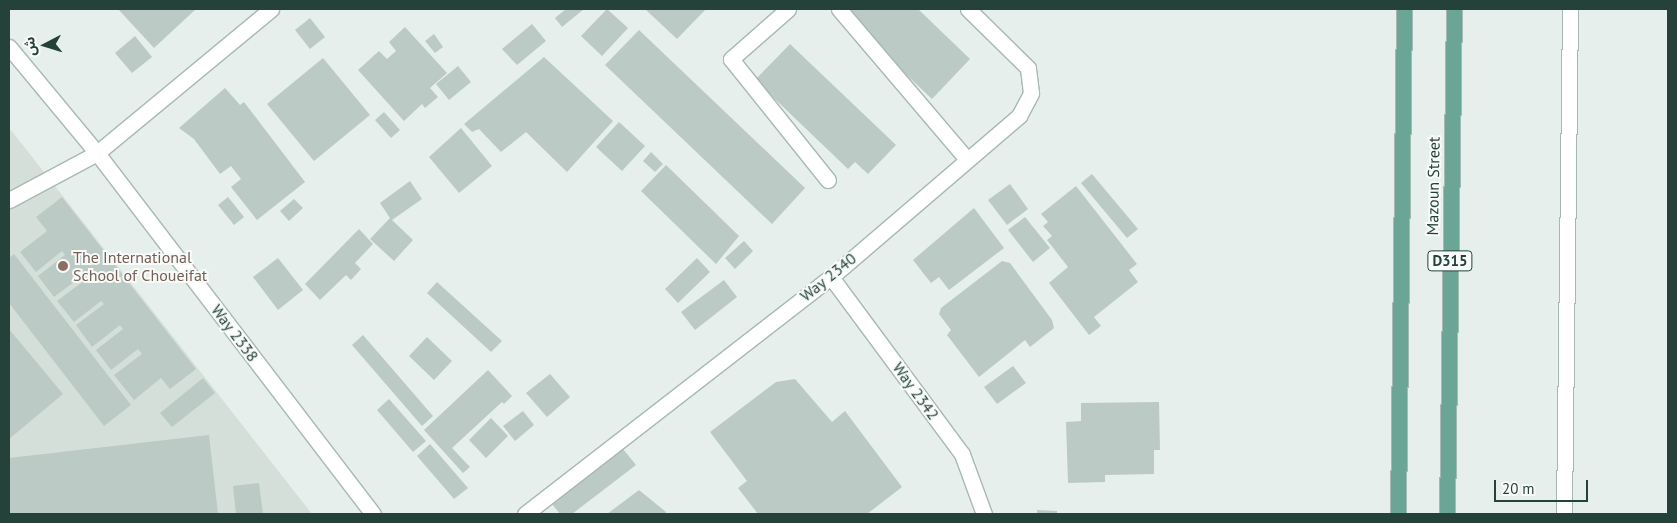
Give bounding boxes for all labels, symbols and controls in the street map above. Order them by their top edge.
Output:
north arrow [20,20,70,70]
text: ش [20,36,40,57]
street label: Mazoun Street [1423,137,1443,235]
place label: The International School of Choueifat [73,247,207,285]
street label: Way 2340 [796,248,860,306]
road number: D315 [1426,248,1474,274]
marker: The International School of Choueifat [57,260,69,272]
street label: Way 2338 [207,300,263,366]
street label: Way 2342 [889,358,943,424]
scale bar [1497,470,1591,502]
text: 20 m [1502,479,1535,498]

